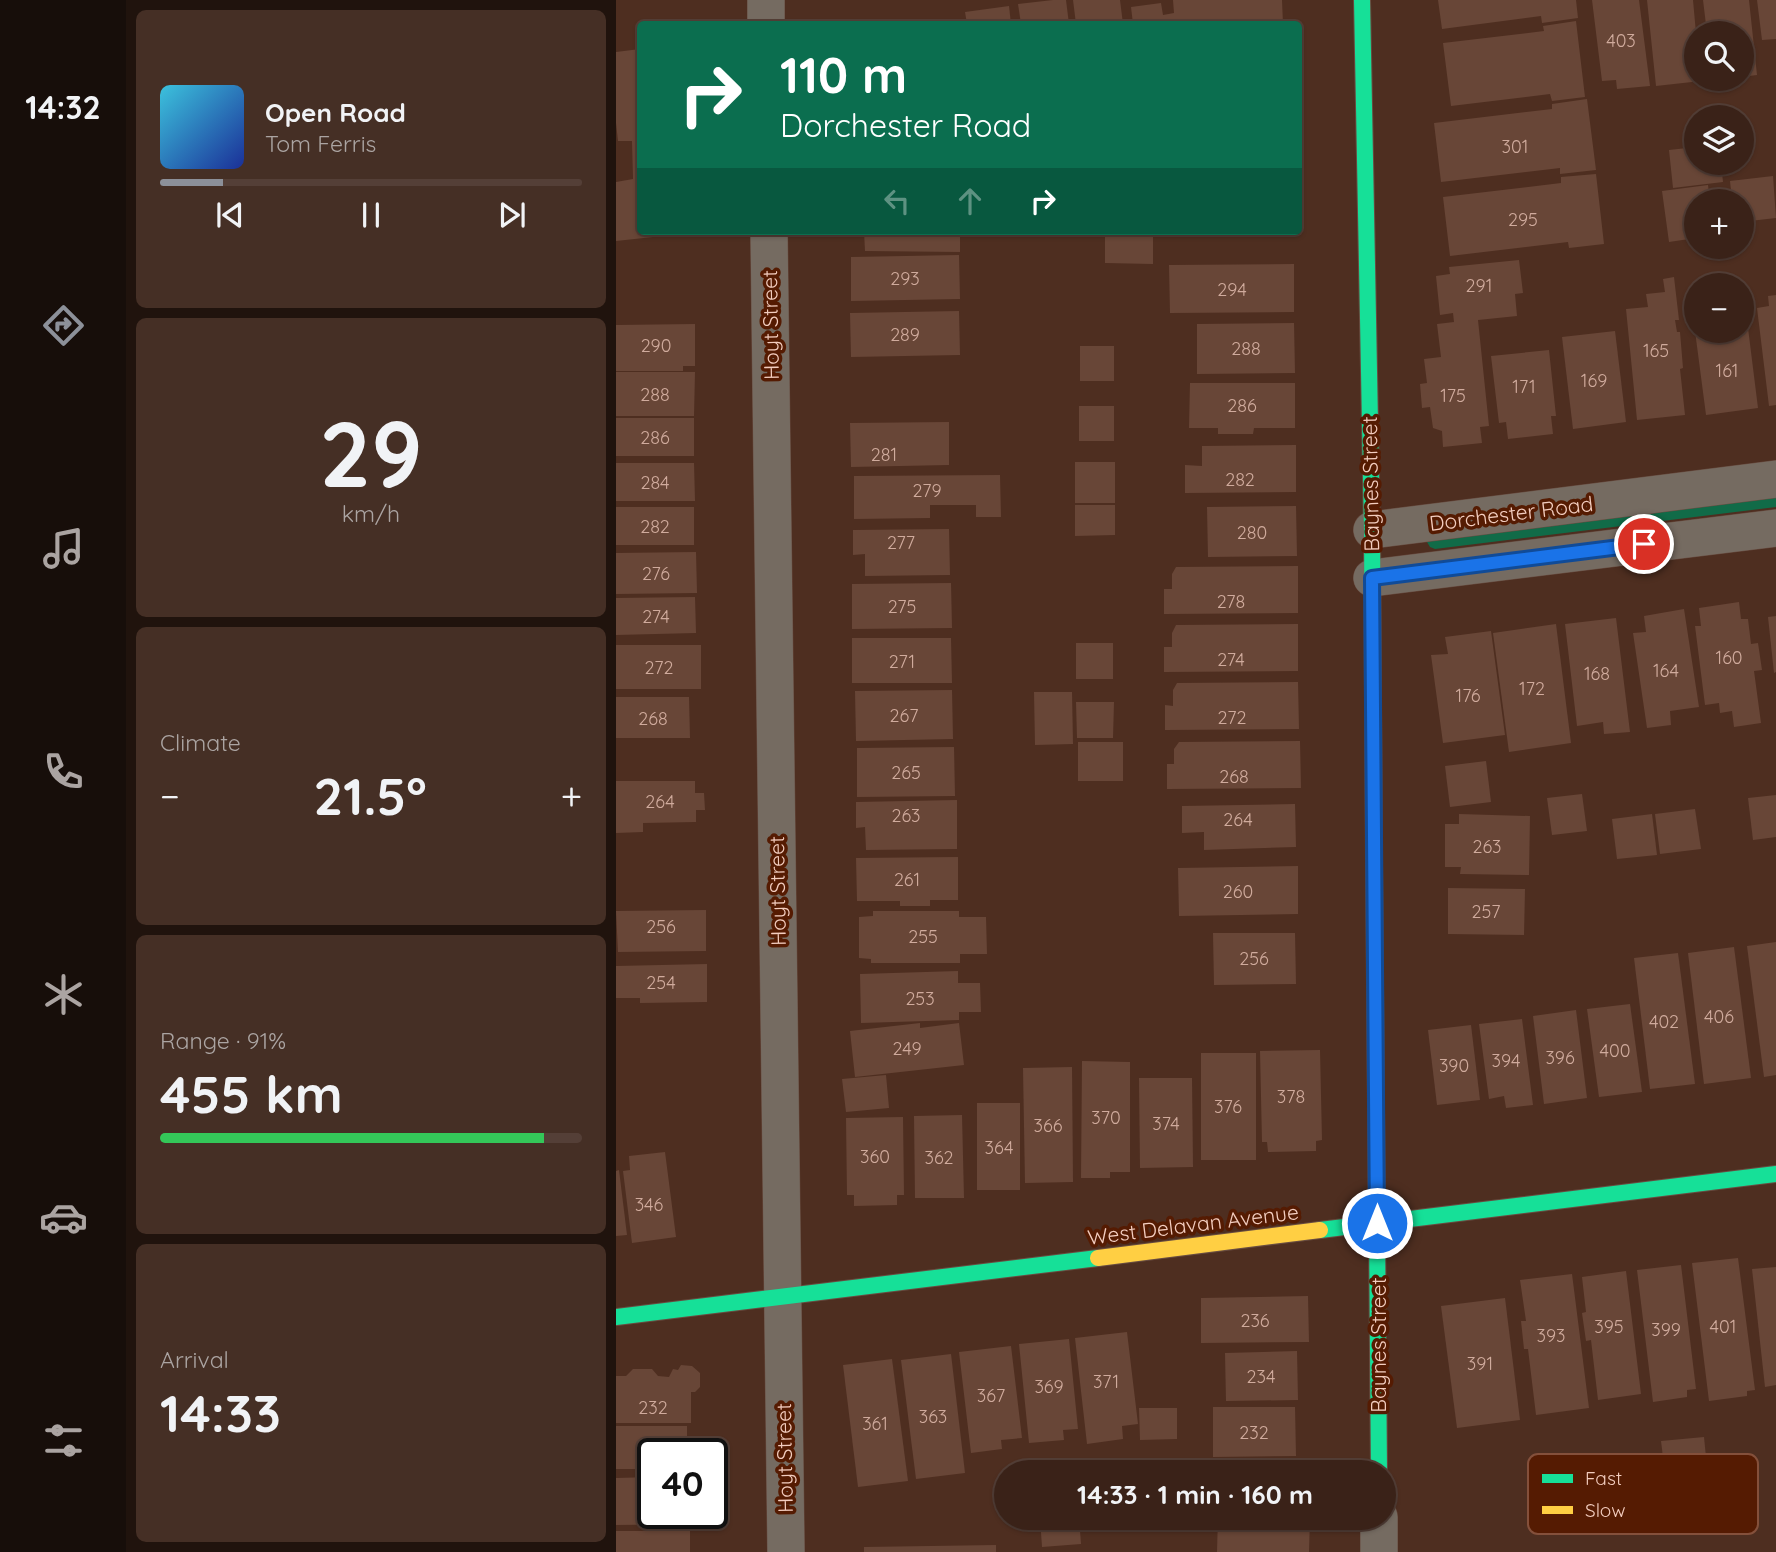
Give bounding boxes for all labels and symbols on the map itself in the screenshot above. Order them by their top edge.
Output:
house number: 403 [1606,29,1636,52]
house number: 301 [1502,135,1528,158]
house number: 295 [1508,208,1538,231]
house number: 293 [890,267,920,290]
street label: Hoyt Street [756,270,784,380]
house number: 291 [1466,274,1492,297]
house number: 294 [1217,278,1247,301]
house number: 289 [890,323,920,346]
house number: 290 [641,334,671,357]
house number: 288 [1231,337,1261,360]
house number: 165 [1643,339,1669,362]
house number: 161 [1716,359,1738,382]
house number: 169 [1581,369,1607,392]
house number: 171 [1512,375,1536,398]
house number: 288 [640,383,670,406]
house number: 175 [1440,384,1466,407]
house number: 286 [1227,394,1257,417]
street label: Baynes Street [1356,416,1384,552]
house number: 286 [640,426,670,449]
house number: 281 [871,443,897,466]
house number: 282 [1225,468,1255,491]
house number: 284 [640,471,670,494]
house number: 279 [913,479,941,502]
street label: Dorchester Road [1428,490,1594,536]
pin [1614,514,1674,574]
house number: 282 [640,515,670,538]
house number: 280 [1237,521,1267,544]
house number: 277 [887,531,915,554]
house number: 276 [642,562,670,585]
house number: 278 [1217,590,1245,613]
house number: 275 [888,595,916,618]
house number: 274 [642,605,670,628]
house number: 160 [1715,646,1743,669]
house number: 274 [1217,648,1245,671]
house number: 271 [889,650,915,673]
house number: 272 [645,656,673,679]
house number: 164 [1653,659,1679,682]
house number: 168 [1584,662,1610,685]
house number: 172 [1519,677,1545,700]
house number: 176 [1455,684,1481,707]
house number: 267 [890,704,918,727]
house number: 272 [1218,706,1246,729]
house number: 268 [638,707,668,730]
house number: 265 [891,761,921,784]
house number: 268 [1219,765,1249,788]
house number: 264 [645,790,675,813]
house number: 263 [891,804,921,827]
house number: 264 [1223,808,1253,831]
house number: 263 [1472,835,1502,858]
street label: Hoyt Street [763,836,791,946]
house number: 261 [894,868,920,891]
house number: 260 [1223,880,1253,903]
house number: 257 [1471,900,1501,923]
house number: 256 [646,915,676,938]
house number: 255 [908,925,938,948]
house number: 256 [1239,947,1269,970]
house number: 254 [646,971,676,994]
house number: 253 [905,987,935,1010]
house number: 406 [1704,1005,1734,1028]
house number: 402 [1649,1010,1679,1033]
house number: 249 [893,1037,921,1060]
house number: 400 [1600,1039,1630,1062]
house number: 396 [1545,1046,1575,1069]
house number: 394 [1492,1049,1520,1072]
house number: 390 [1439,1054,1469,1077]
house number: 378 [1277,1085,1305,1108]
house number: 376 [1214,1095,1242,1118]
house number: 370 [1091,1106,1121,1129]
house number: 374 [1152,1112,1180,1135]
house number: 366 [1034,1114,1063,1137]
house number: 364 [985,1136,1013,1159]
house number: 360 [860,1145,890,1168]
house number: 362 [924,1146,954,1169]
position arrow [1340,1186,1414,1260]
house number: 346 [635,1193,664,1216]
street label: West Delavan Avenue [1086,1198,1300,1250]
street label: Baynes Street [1365,1277,1391,1413]
house number: 236 [1240,1309,1270,1332]
house number: 395 [1594,1315,1624,1338]
house number: 401 [1710,1315,1736,1338]
house number: 399 [1651,1318,1681,1341]
house number: 393 [1537,1324,1565,1347]
house number: 391 [1467,1352,1493,1375]
house number: 234 [1247,1365,1275,1388]
house number: 371 [1093,1370,1119,1393]
house number: 369 [1034,1375,1064,1398]
house number: 367 [977,1384,1005,1407]
house number: 232 [638,1396,668,1419]
street label: Hoyt Street [770,1403,798,1513]
house number: 363 [919,1405,947,1428]
house number: 361 [862,1412,888,1435]
house number: 232 [1239,1421,1269,1444]
speed limit sign: 40 [637,1438,728,1529]
legend [1528,1454,1758,1534]
text: Fast [1585,1466,1622,1490]
text: Slow [1585,1498,1626,1522]

